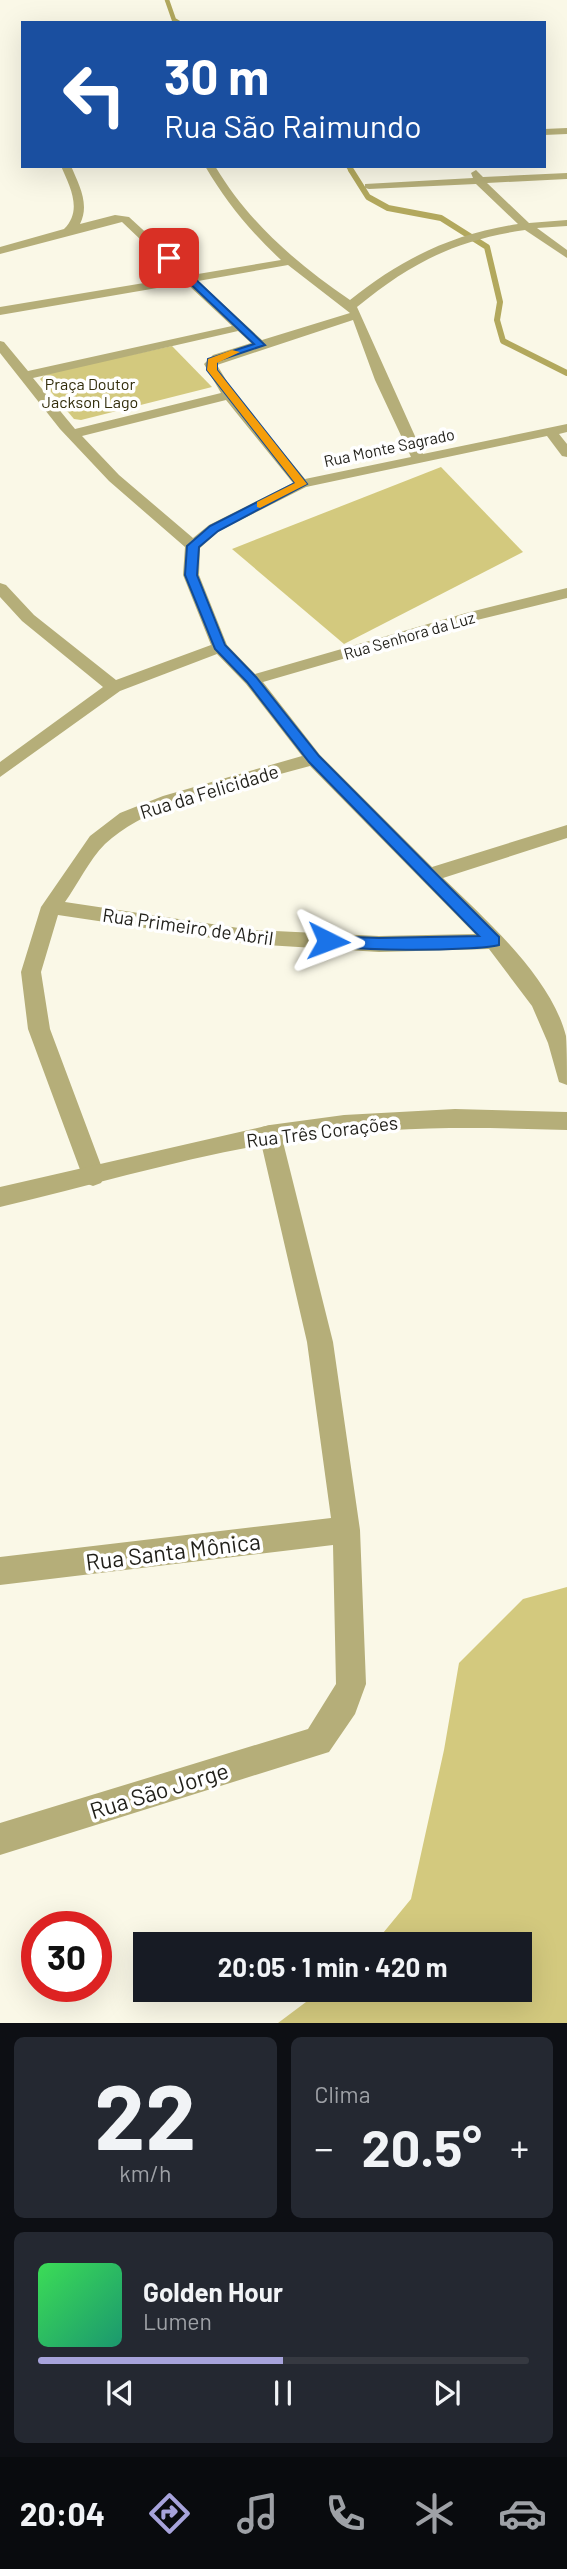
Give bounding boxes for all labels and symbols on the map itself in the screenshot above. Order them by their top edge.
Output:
pin [139,228,199,288]
park label: Praça Doutor Jackson Lago [42,374,138,411]
street label: Rua Monte Sagrado [322,424,456,470]
street label: Rua Senhora da Luz [341,607,477,663]
street label: Rua da Felicidade [137,759,281,823]
street label: Rua Primeiro de Abril [101,903,275,949]
position arrow [291,904,365,978]
street label: Rua Três Corações [245,1110,399,1152]
street label: Rua Santa Mônica [84,1526,262,1576]
street label: Rua São Jorge [86,1756,232,1824]
speed limit sign: 30 [21,1911,112,2002]

